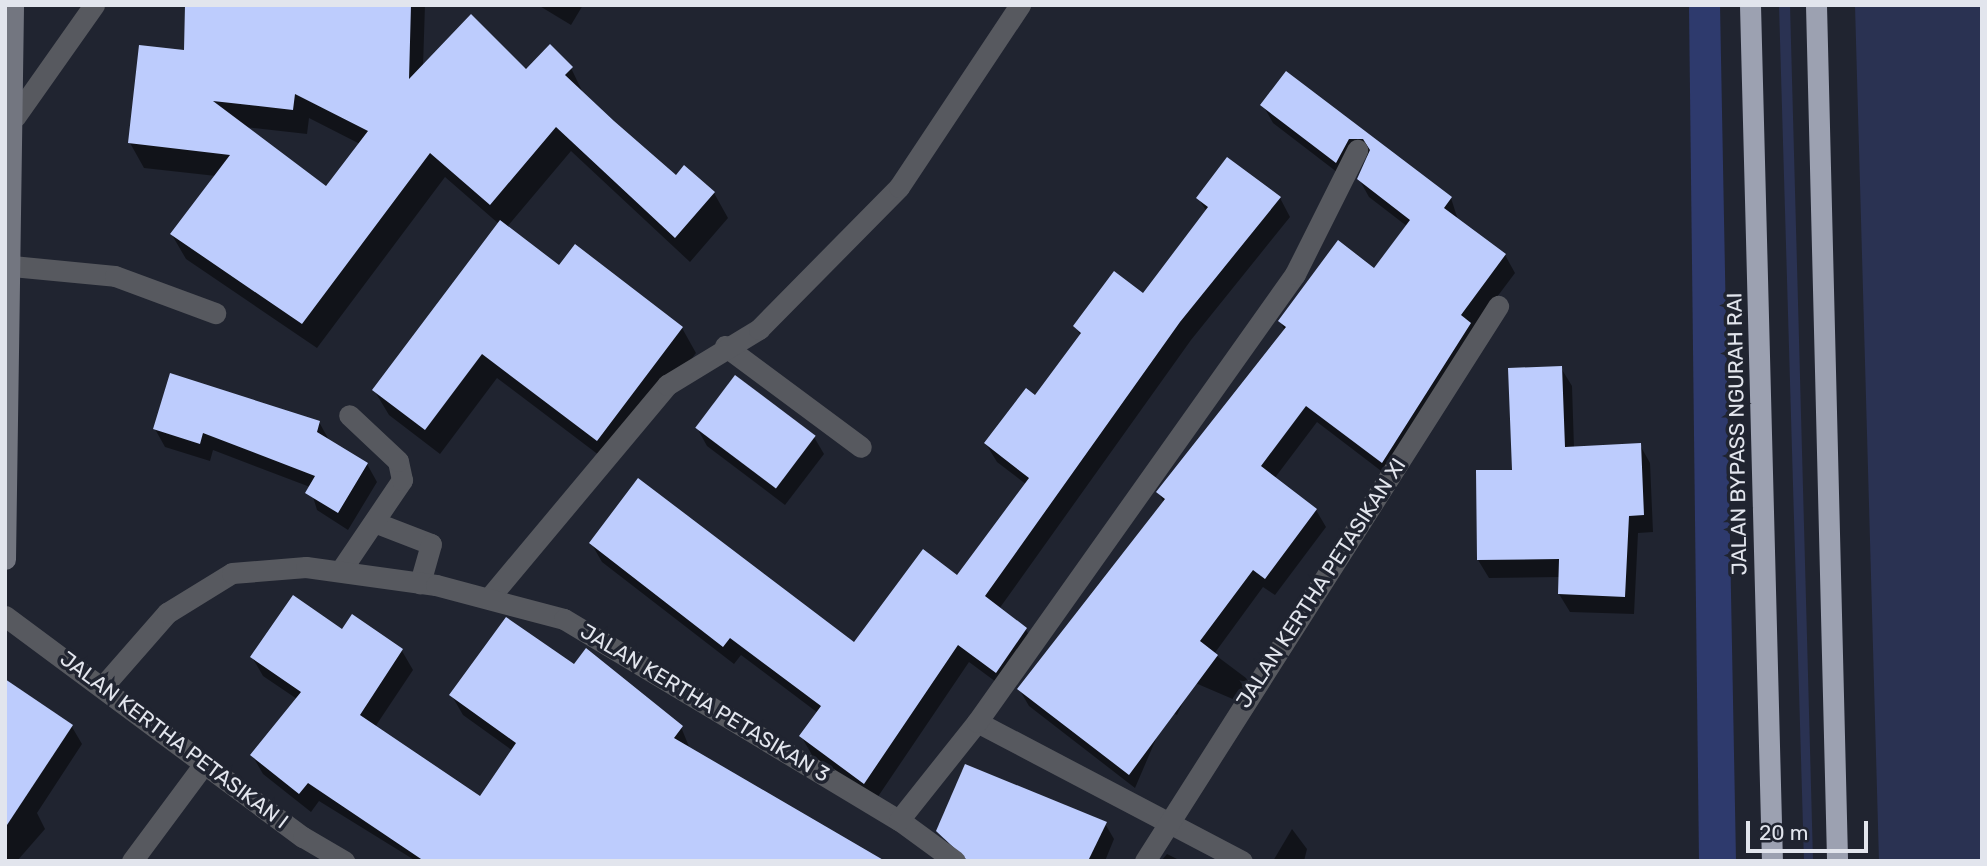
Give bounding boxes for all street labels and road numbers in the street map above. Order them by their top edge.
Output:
street label: JALAN BYPASS NGURAH RAI [1722,292,1752,576]
street label: JALAN KERTHA PETASIKAN XI [1231,453,1411,713]
street label: JALAN KERTHA PETASIKAN 3 [576,618,834,788]
street label: JALAN KERTHA PETASIKAN I [55,646,293,834]

